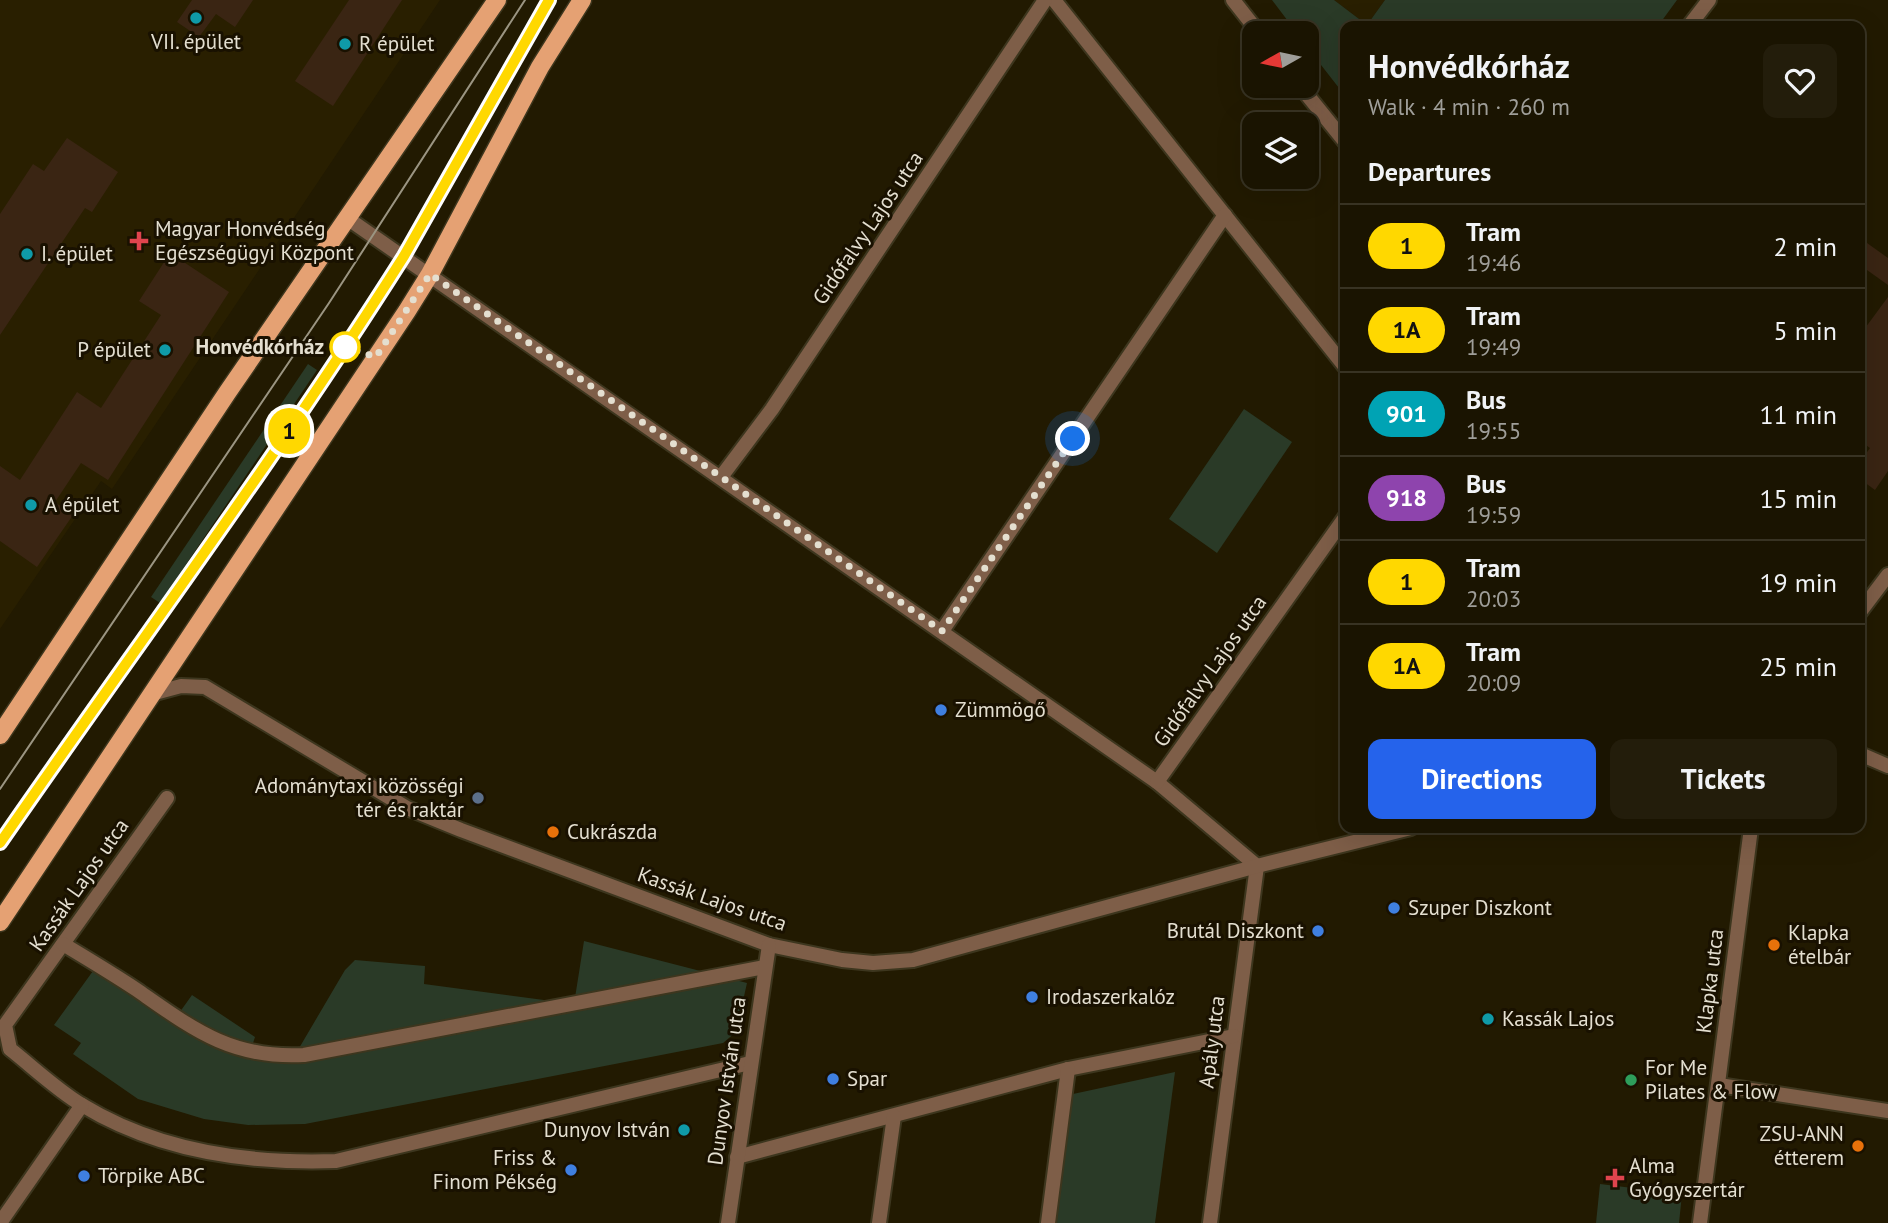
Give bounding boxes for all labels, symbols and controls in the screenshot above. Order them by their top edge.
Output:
marker: VII. épület [188,10,204,26]
north arrow [1242,21,1320,98]
map controls [1242,21,1319,189]
place label: VII. épület [150,28,241,55]
place label: R épület [359,30,434,57]
marker: R épület [337,36,353,52]
text: Honvédkórház [1368,44,1570,87]
button: heart [1763,44,1837,118]
text: Walk · 4 min · 260 m [1368,92,1570,121]
button: layers [1242,112,1319,189]
street label: Gidófalvy Lajos utca [806,146,929,310]
text: Departures [1368,155,1491,188]
place label: Magyar Honvédség Egészségügyi Központ [155,215,354,266]
text: Tram [1466,215,1521,248]
text: 1 [1400,230,1413,261]
text: 2 min [1774,230,1837,263]
marker: Magyar Honvédség Egészségügyi Központ [129,231,149,251]
place label: I. épület [41,240,113,267]
marker: I. épület [19,246,35,262]
text: 19:46 [1466,248,1521,277]
text: Tram [1466,299,1521,332]
text: 1A [1392,314,1421,345]
text: 5 min [1774,314,1837,347]
marker: Honvédkórház [330,332,360,362]
text: 19:49 [1466,332,1521,361]
place label: Honvédkórház [196,333,324,360]
place label: P épület [77,336,151,363]
marker: P épület [157,342,173,358]
text: Bus [1466,383,1506,416]
text: 901 [1386,398,1427,429]
text: 11 min [1759,398,1837,431]
line badge: 1 [266,408,312,454]
text: 1 [282,415,296,446]
text: 19:55 [1466,416,1521,445]
your location [1055,421,1090,456]
text: Bus [1466,467,1506,500]
text: 918 [1386,482,1427,513]
text: 15 min [1759,482,1837,515]
place label: A épület [45,491,119,518]
marker: A épület [23,497,39,513]
text: 19:59 [1466,500,1521,529]
text: Tram [1466,551,1521,584]
text: 1 [1400,566,1413,597]
text: 19 min [1759,566,1837,599]
text: 20:03 [1466,584,1521,613]
street label: Gidófalvy Lajos utca [1147,590,1272,752]
text: Tram [1466,635,1521,668]
text: 1A [1392,650,1421,681]
text: 25 min [1759,650,1837,683]
text: 20:09 [1466,668,1521,697]
place label: Zümmögő [955,696,1046,723]
marker: Zümmögő [933,702,949,718]
button: Directions [1368,739,1596,819]
button: Tickets [1610,739,1837,819]
place label: Adománytaxi közösségi tér és raktár [255,772,464,823]
marker: Adománytaxi közösségi tér és raktár [470,790,486,806]
street label: Kassák Lajos utca [23,813,134,956]
place label: Cukrászda [567,818,658,845]
marker: Cukrászda [545,824,561,840]
street label: Kassák Lajos utca [634,860,790,937]
place label: Szuper Diszkont [1408,894,1552,921]
marker: Szuper Diszkont [1386,900,1402,916]
place label: Brutál Diszkont [1167,917,1304,944]
place label: Klapka ételbár [1788,919,1851,970]
marker: Brutál Diszkont [1310,923,1326,939]
street label: Klapka utca [1690,927,1729,1035]
marker: Klapka ételbár [1766,937,1782,953]
place label: Irodaszerkalóz [1046,983,1175,1010]
marker: Irodaszerkalóz [1024,989,1040,1005]
street label: Apály utca [1192,994,1231,1090]
street label: Dunyov István utca [701,995,752,1167]
place label: Kassák Lajos [1502,1005,1614,1032]
marker: Kassák Lajos [1480,1011,1496,1027]
place label: For Me Pilates & Flow [1645,1054,1778,1105]
place label: Spar [847,1065,887,1092]
marker: Spar [825,1071,841,1087]
marker: For Me Pilates & Flow [1623,1072,1639,1088]
place label: Dunyov István [544,1116,670,1143]
place label: ZSU-ANN étterem [1760,1120,1844,1171]
marker: Dunyov István [676,1122,692,1138]
marker: ZSU-ANN étterem [1850,1138,1866,1154]
place label: Friss & Finom Pékség [433,1144,557,1195]
place label: Alma Gyógyszertár [1629,1152,1745,1203]
place label: Törpike ABC [98,1162,205,1189]
marker: Friss & Finom Pékség [563,1162,579,1178]
marker: Törpike ABC [76,1168,92,1184]
marker: Alma Gyógyszertár [1607,1170,1623,1186]

